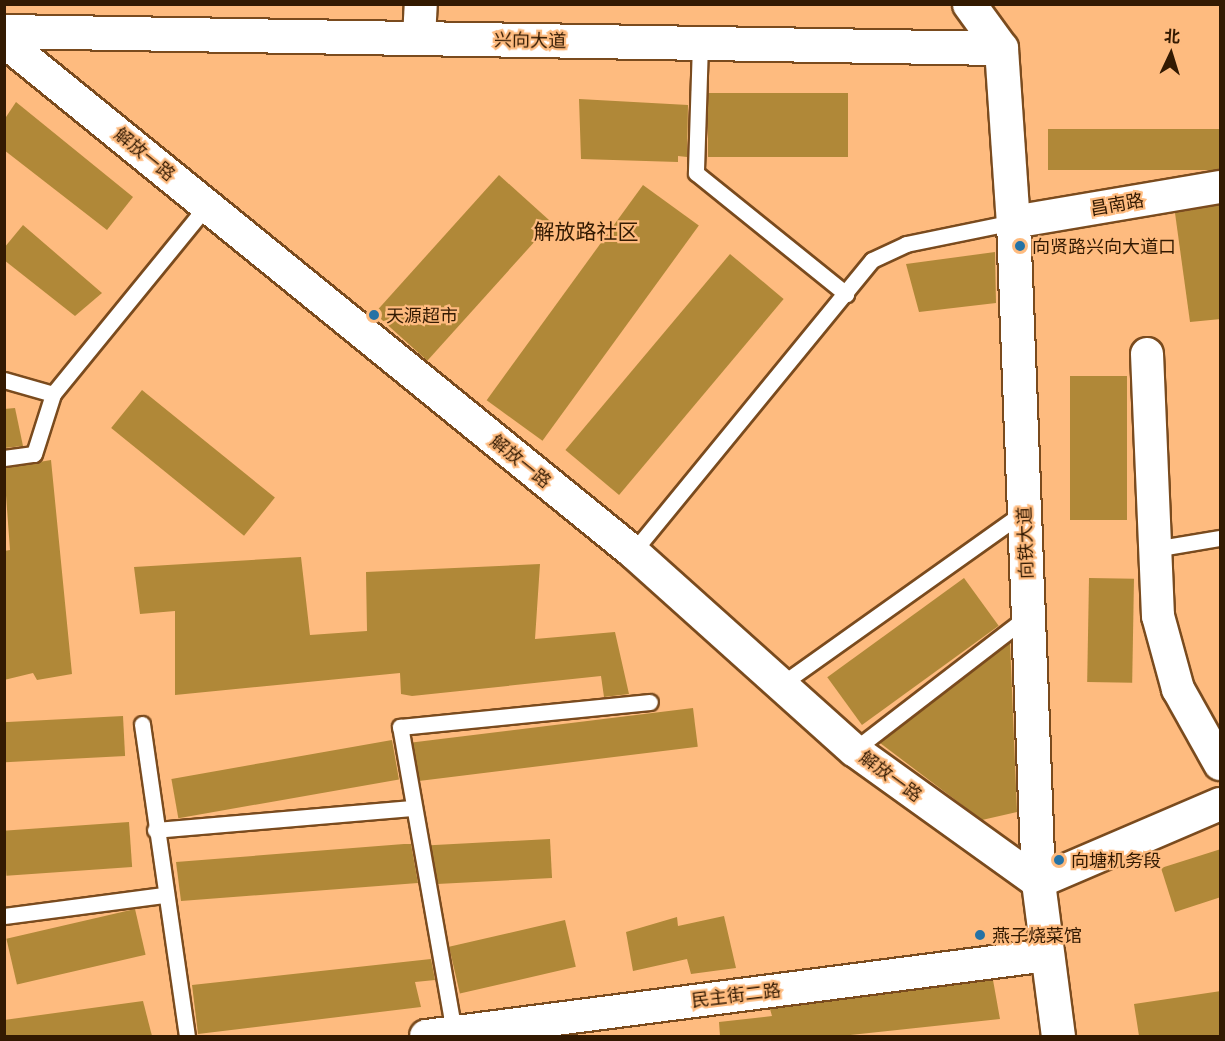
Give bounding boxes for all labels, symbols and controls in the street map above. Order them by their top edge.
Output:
north arrow [1141,24,1201,84]
text: 北 [1163,25,1181,48]
street label: 兴向大道 [494,29,566,51]
street label: 解放一路 [110,123,180,185]
street label: 昌南路 [1089,189,1145,219]
district label: 解放路社区 [534,218,638,244]
place label: 向贤路兴向大道口 [1032,235,1176,257]
marker: 向贤路兴向大道口 [1013,239,1027,253]
place label: 天源超市 [386,304,458,326]
marker: 天源超市 [367,308,381,322]
street label: 解放一路 [486,430,556,492]
street label: 向铁大道 [1013,507,1037,579]
street label: 解放一路 [856,746,926,806]
place label: 向塘机务段 [1071,849,1161,871]
marker: 向塘机务段 [1052,853,1066,867]
place label: 燕子烧菜馆 [992,924,1082,946]
marker: 燕子烧菜馆 [973,928,987,942]
street label: 民主街二路 [690,979,782,1011]

